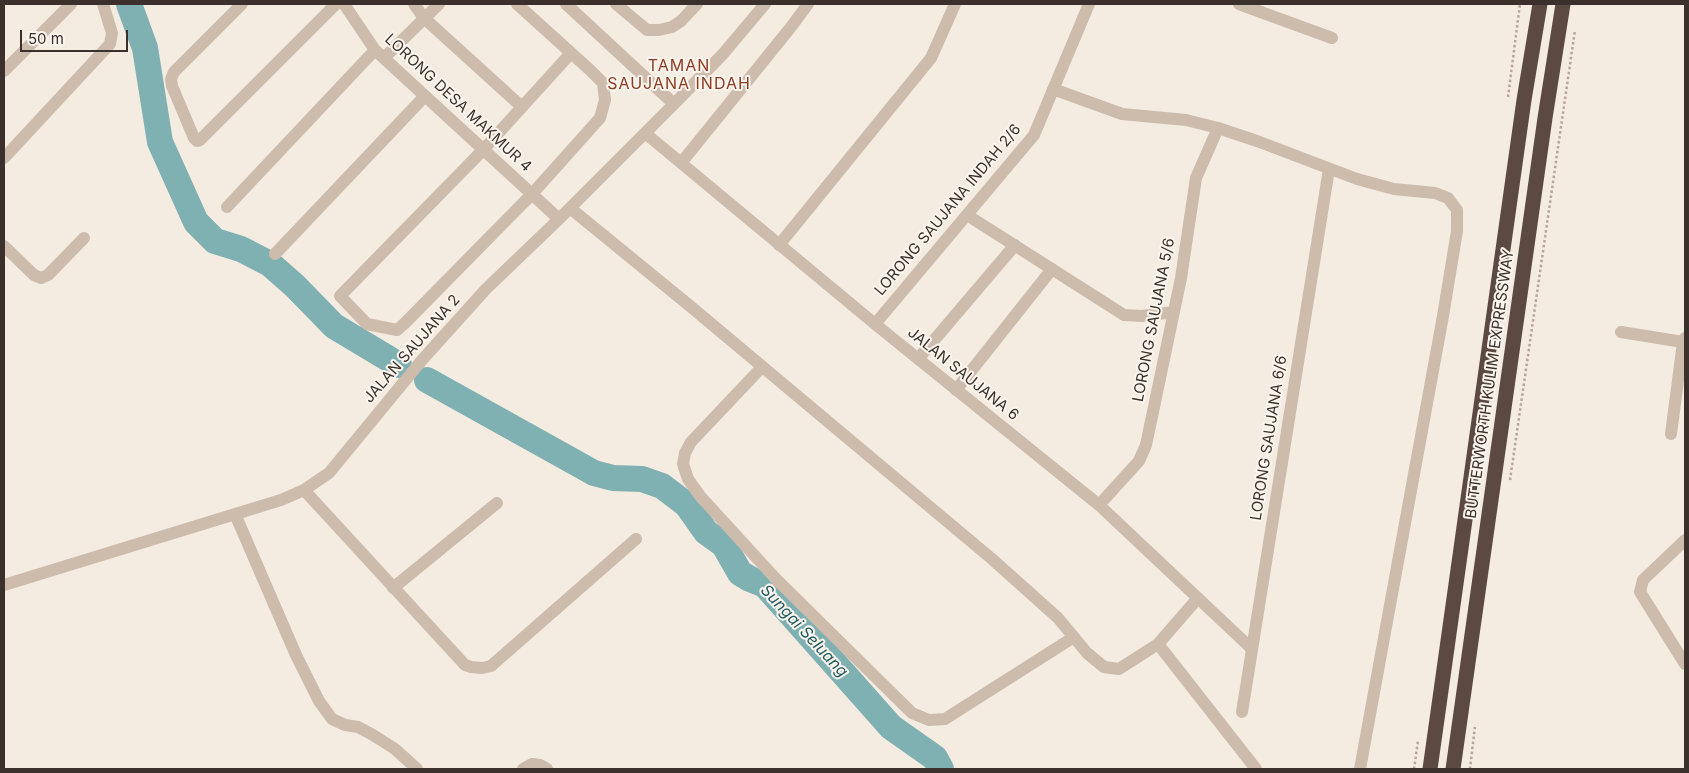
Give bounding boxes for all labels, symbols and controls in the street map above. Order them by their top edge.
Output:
scale bar [22,20,130,52]
text: 50 m [28,29,64,48]
street label: LORONG DESA MAKMUR 4 [381,30,535,176]
district label: TAMAN SAUJANA INDAH [606,56,752,94]
street label: LORONG SAUJANA INDAH 2/6 [871,121,1025,299]
street label: LORONG SAUJANA 5/6 [1129,237,1179,403]
street label: BUTTERWORTH KULIM EXPRESSWAY [1462,248,1518,520]
street label: JALAN SAUJANA 2 [360,291,464,407]
street label: JALAN SAUJANA 6 [904,324,1022,424]
street label: LORONG SAUJANA 6/6 [1247,354,1291,522]
water label: Sungai Seluang [756,581,852,681]

